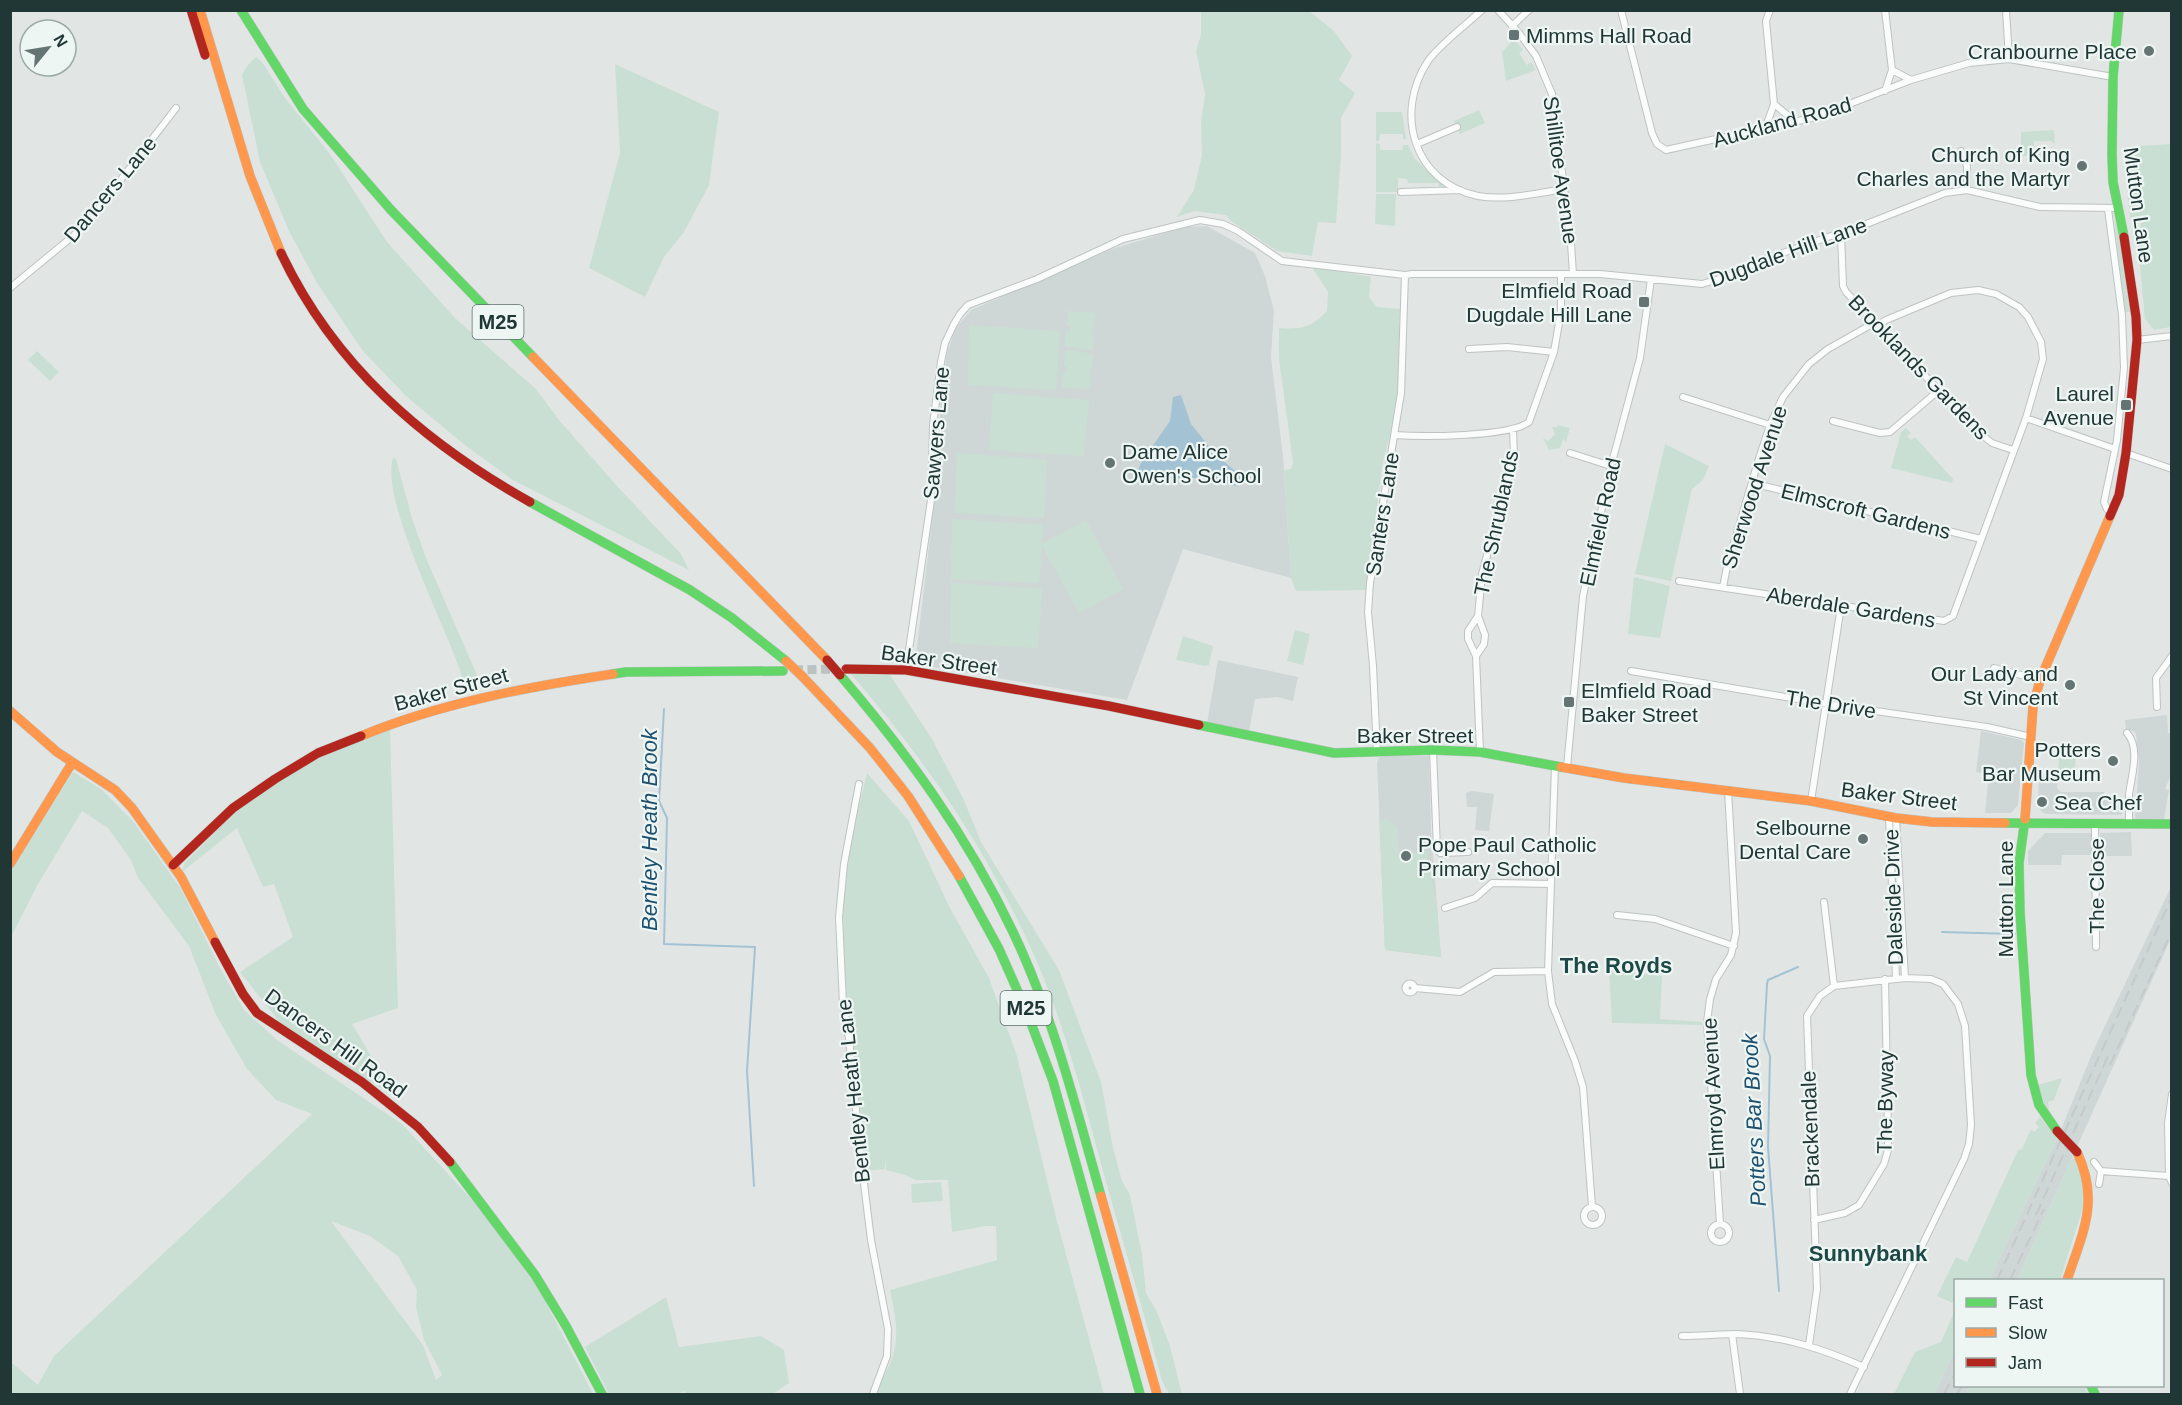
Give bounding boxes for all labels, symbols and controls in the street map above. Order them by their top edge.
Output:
north arrow [18,18,78,78]
place label: Mimms Hall Road [1526,24,1692,47]
marker: Mimms Hall Road [1507,28,1521,42]
text: N [50,31,71,50]
place label: Cranbourne Place [1968,40,2137,63]
marker: Cranbourne Place [2142,44,2156,58]
street label: Auckland Road [1710,92,1854,152]
street label: Shillitoe Avenue [1539,95,1583,245]
street label: Dancers Lane [59,132,161,246]
place label: Church of King Charles and the Martyr [1856,143,2070,190]
street label: Mutton Lane [2119,146,2159,264]
marker: Church of King Charles and the Martyr [2075,159,2089,173]
street label: Dugdale Hill Lane [1706,213,1870,291]
place label: Elmfield Road Dugdale Hill Lane [1466,279,1632,326]
street label: Brooklands Gardens [1844,290,1994,444]
marker: Elmfield Road Dugdale Hill Lane [1637,295,1651,309]
road number: M25 [472,305,524,339]
street label: Sawyers Lane [919,366,953,500]
place label: Laurel Avenue [2043,382,2114,429]
marker: Laurel Avenue [2119,398,2133,412]
street label: Sherwood Avenue [1717,403,1791,571]
place label: Dame Alice Owen's School [1122,440,1261,487]
street label: The Shrublands [1469,448,1523,598]
street label: Santers Lane [1361,451,1403,577]
marker: Dame Alice Owen's School [1103,456,1117,470]
street label: Elmfield Road [1575,456,1625,588]
street label: Elmscroft Gardens [1779,479,1953,543]
street label: Aberdale Gardens [1765,582,1937,632]
street label: Baker Street [880,640,999,680]
place label: Our Lady and St Vincent [1931,662,2058,709]
street label: Baker Street [392,663,511,715]
marker: Our Lady and St Vincent [2063,678,2077,692]
place label: Elmfield Road Baker Street [1581,679,1712,726]
street label: The Drive [1784,686,1878,722]
marker: Elmfield Road Baker Street [1562,695,1576,709]
street label: Baker Street [1357,724,1474,747]
water label: Bentley Heath Brook [637,728,662,931]
place label: Potters Bar Museum [1982,738,2101,785]
marker: Potters Bar Museum [2106,754,2120,768]
street label: Baker Street [1840,777,1958,815]
place label: Sea Chef [2054,791,2142,814]
marker: Sea Chef [2035,795,2049,809]
place label: Selbourne Dental Care [1739,816,1851,863]
street label: Daleside Drive [1879,828,1907,966]
marker: Selbourne Dental Care [1856,832,1870,846]
place label: Pope Paul Catholic Primary School [1418,833,1597,880]
street label: The Close [2085,838,2108,934]
street label: Mutton Lane [1994,841,2017,957]
marker: Pope Paul Catholic Primary School [1399,849,1413,863]
district label: The Royds [1560,953,1672,978]
street label: Dancers Hill Road [261,984,411,1102]
road number: M25 [1000,991,1052,1025]
street label: Bentley Heath Lane [832,998,874,1184]
street label: Elmroyd Avenue [1698,1017,1728,1171]
water label: Potters Bar Brook [1737,1032,1771,1207]
street label: The Byway [1873,1049,1897,1154]
street label: Brackendale [1796,1070,1824,1188]
district label: Sunnybank [1809,1241,1928,1266]
legend [1954,1279,2164,1387]
text: Fast [2008,1293,2043,1313]
text: Slow [2008,1323,2048,1343]
text: Jam [2008,1353,2042,1373]

